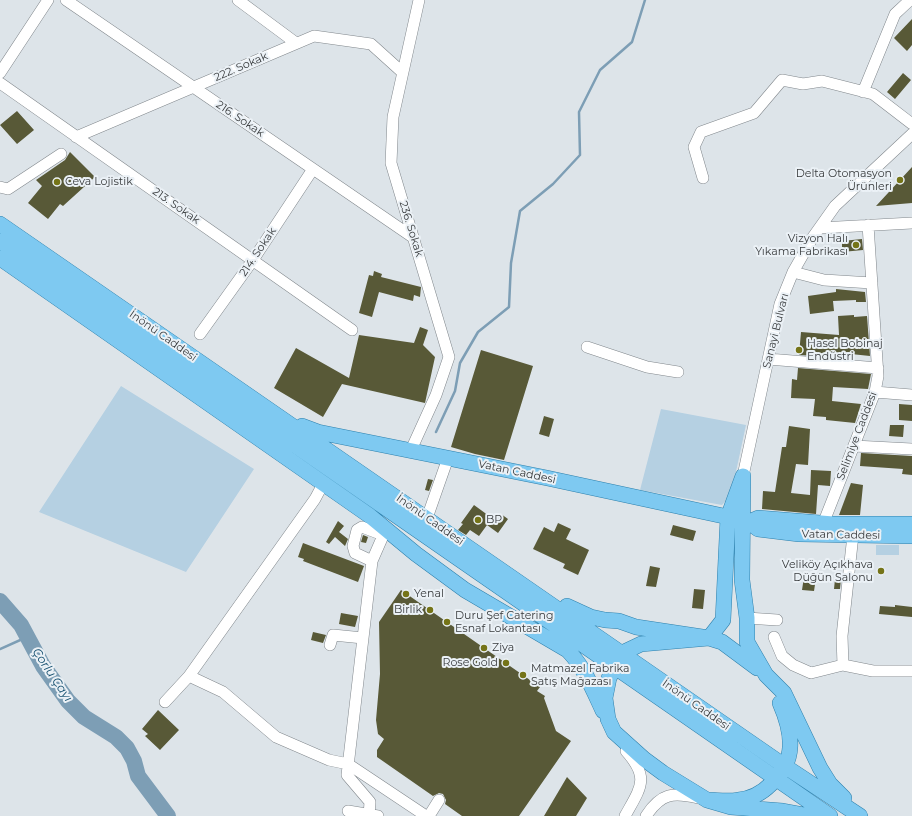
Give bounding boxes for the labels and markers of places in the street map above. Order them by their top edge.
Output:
place label: Delta Otomasyon Ürünleri [796,167,892,193]
place label: Ceva Lojistik [65,175,133,189]
marker: Delta Otomasyon Ürünleri [895,175,905,185]
marker: Ceva Lojistik [52,177,62,187]
place label: Vizyon Halı Yıkama Fabrikası [755,232,848,258]
marker: Vizyon Halı Yıkama Fabrikası [851,240,861,250]
place label: Hasel Bobinaj Endüstri [807,337,883,363]
marker: Hasel Bobinaj Endüstri [794,345,804,355]
place label: BP [486,513,502,527]
marker: BP [473,515,483,525]
place label: Veliköy Açıkhava Düğün Salonu [782,558,873,584]
marker: Veliköy Açıkhava Düğün Salonu [876,566,886,576]
place label: Yenal [414,587,444,601]
marker: Yenal [401,589,411,599]
place label: Birlik [394,603,422,617]
marker: Birlik [425,605,435,615]
place label: Duru Şef Catering Esnaf Lokantası [455,609,554,635]
marker: Duru Şef Catering Esnaf Lokantası [442,617,452,627]
place label: Ziya [492,641,514,655]
marker: Ziya [479,643,489,653]
place label: Rose Gold [442,656,498,670]
marker: Rose Gold [501,658,511,668]
place label: Matmazel Fabrika Satış Mağazası [531,662,630,688]
marker: Matmazel Fabrika Satış Mağazası [518,670,528,680]

